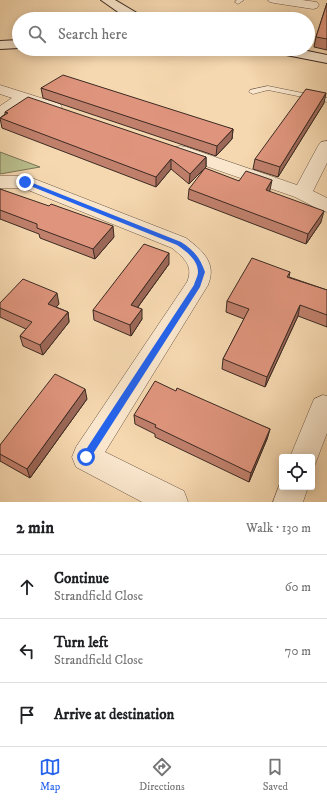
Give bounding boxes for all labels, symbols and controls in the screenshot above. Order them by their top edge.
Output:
search box [12,12,315,56]
icon: search [26,23,48,45]
text: Search here [58,25,127,44]
route end [16,173,34,191]
route start [77,448,95,466]
map controls [279,454,315,490]
button: locate [279,454,315,490]
text: 2 min [16,517,54,539]
text: Walk · 130 m [246,520,311,536]
text: Continue [54,569,109,588]
icon: ahead [16,576,38,598]
text: 60 m [285,579,311,595]
text: Strandfield Close [54,588,143,604]
text: Turn left [54,633,108,652]
icon: left [16,640,38,662]
text: 70 m [285,643,311,659]
text: Strandfield Close [54,652,143,668]
icon: arrive [16,704,38,726]
text: Arrive at destination [54,705,174,724]
tab: Map [39,756,61,794]
tab: Directions [139,756,185,794]
tab: Saved [263,756,288,794]

